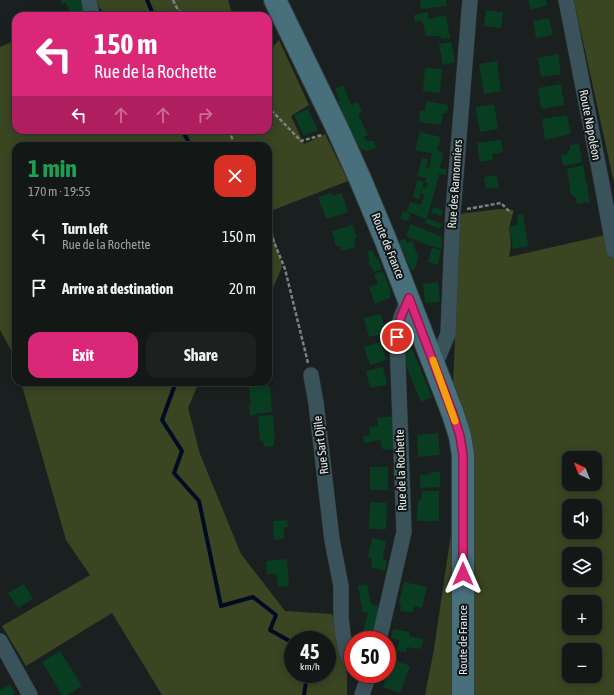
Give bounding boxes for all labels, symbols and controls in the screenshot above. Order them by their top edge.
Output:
icon: left [28,28,80,80]
text: 150 m [94,28,157,60]
text: Rue de la Rochette [94,61,217,82]
street label: Route Napoléon [576,88,604,162]
icon: left [68,104,90,126]
icon: ahead [110,104,132,126]
icon: ahead [152,104,174,126]
icon: right [194,104,216,126]
street label: Rue des Ramonniers [445,139,465,229]
text: 1 min [28,155,77,182]
button: close [214,155,256,197]
text: 170 m · 19:55 [28,184,91,199]
street label: Route de France [368,211,408,281]
text: Turn left [62,220,108,237]
icon: left [28,225,50,247]
text: 150 m [222,228,256,245]
text: Rue de la Rochette [62,237,150,252]
icon: arrive [28,277,50,299]
text: Arrive at destination [62,280,173,297]
text: 20 m [229,280,256,297]
pin [380,320,414,354]
icon: arrive [386,326,408,348]
button: Exit [28,332,138,378]
button: Share [146,332,256,378]
street label: Rue Sart Djîle [310,415,332,475]
street label: Rue de la Rochette [393,429,409,511]
north arrow [562,451,602,491]
map controls [562,451,602,683]
button: sound [562,499,602,539]
button: layers [562,547,602,587]
position arrow [442,553,484,595]
button: + [562,595,602,635]
street label: Route de France [456,605,470,675]
speed limit sign: 50 [344,631,396,683]
text: 45 [301,640,319,663]
button: − [562,643,602,683]
text: km/h [300,661,320,672]

